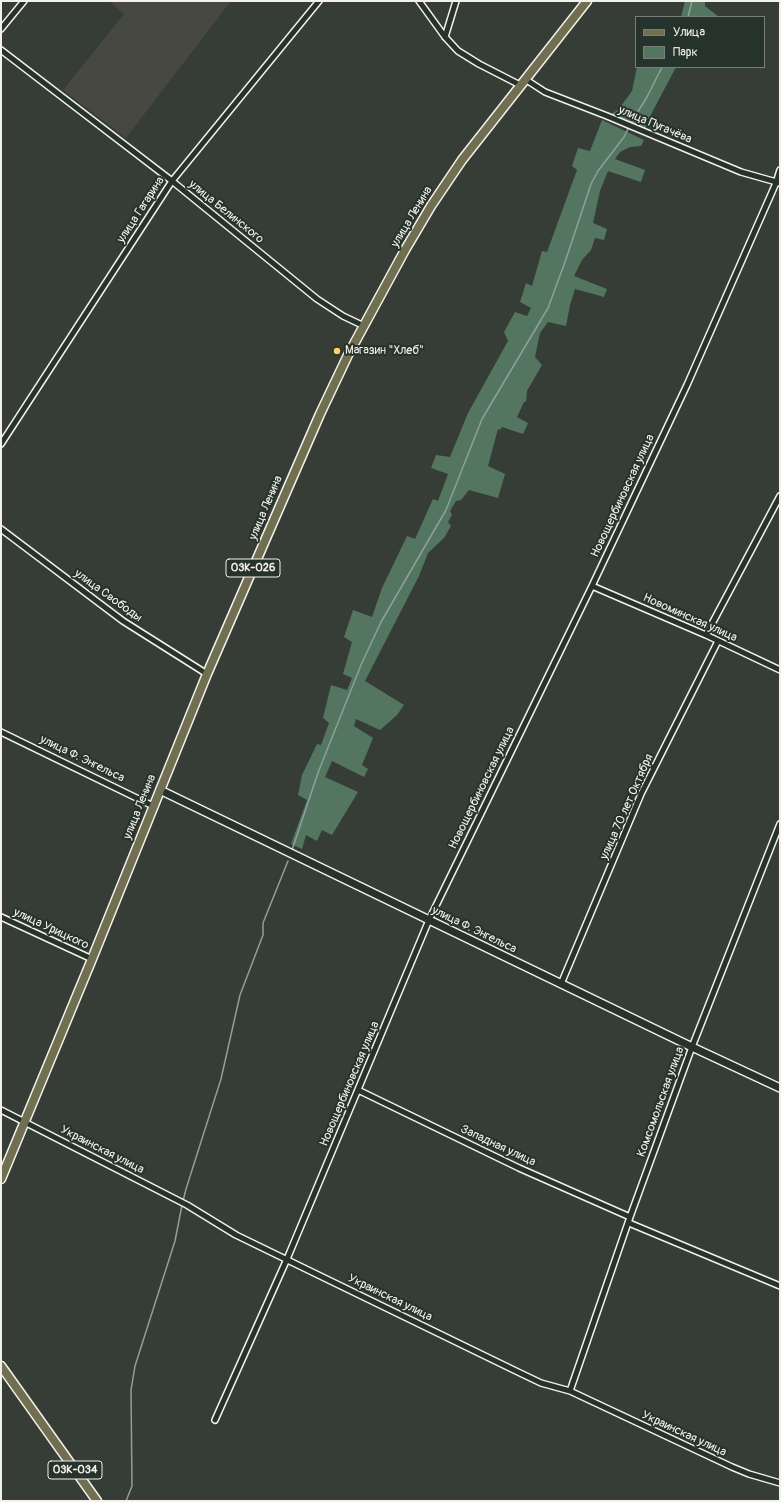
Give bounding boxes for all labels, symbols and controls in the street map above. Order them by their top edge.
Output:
legend [635,16,765,68]
text: Улица [673,25,705,40]
text: Парк [673,45,698,60]
street label: улица Пугачёва [616,103,694,147]
street label: улица Гагарина [114,174,168,246]
street label: улица Белинского [186,177,266,247]
street label: улица Ленина [388,184,436,250]
place label: Магазин "Хлеб" [345,344,424,358]
marker: Магазин "Хлеб" [332,346,342,356]
street label: Новощербиновская улица [588,432,658,560]
street label: улица Ленина [246,474,286,542]
road number: 03К-026 [226,559,280,577]
street label: улица Свободы [71,567,145,625]
street label: Новоминская улица [641,591,739,645]
street label: Новощербиновская улица [446,725,518,851]
street label: улица Ф. Энгельса [37,732,127,786]
street label: улица 70 лет Октября [597,752,657,862]
street label: улица Ленина [120,773,160,841]
street label: улица Ф. Энгельса [429,903,519,957]
street label: улица Урицкого [11,905,91,953]
street label: Новощербиновская улица [317,1019,383,1149]
street label: Комсомольская улица [634,1045,688,1159]
street label: Западная улица [458,1122,538,1170]
street label: Украинская улица [58,1123,146,1177]
street label: Украинская улица [346,1271,434,1325]
street label: Украинская улица [639,1408,729,1460]
road number: 03К-034 [48,1461,102,1479]

